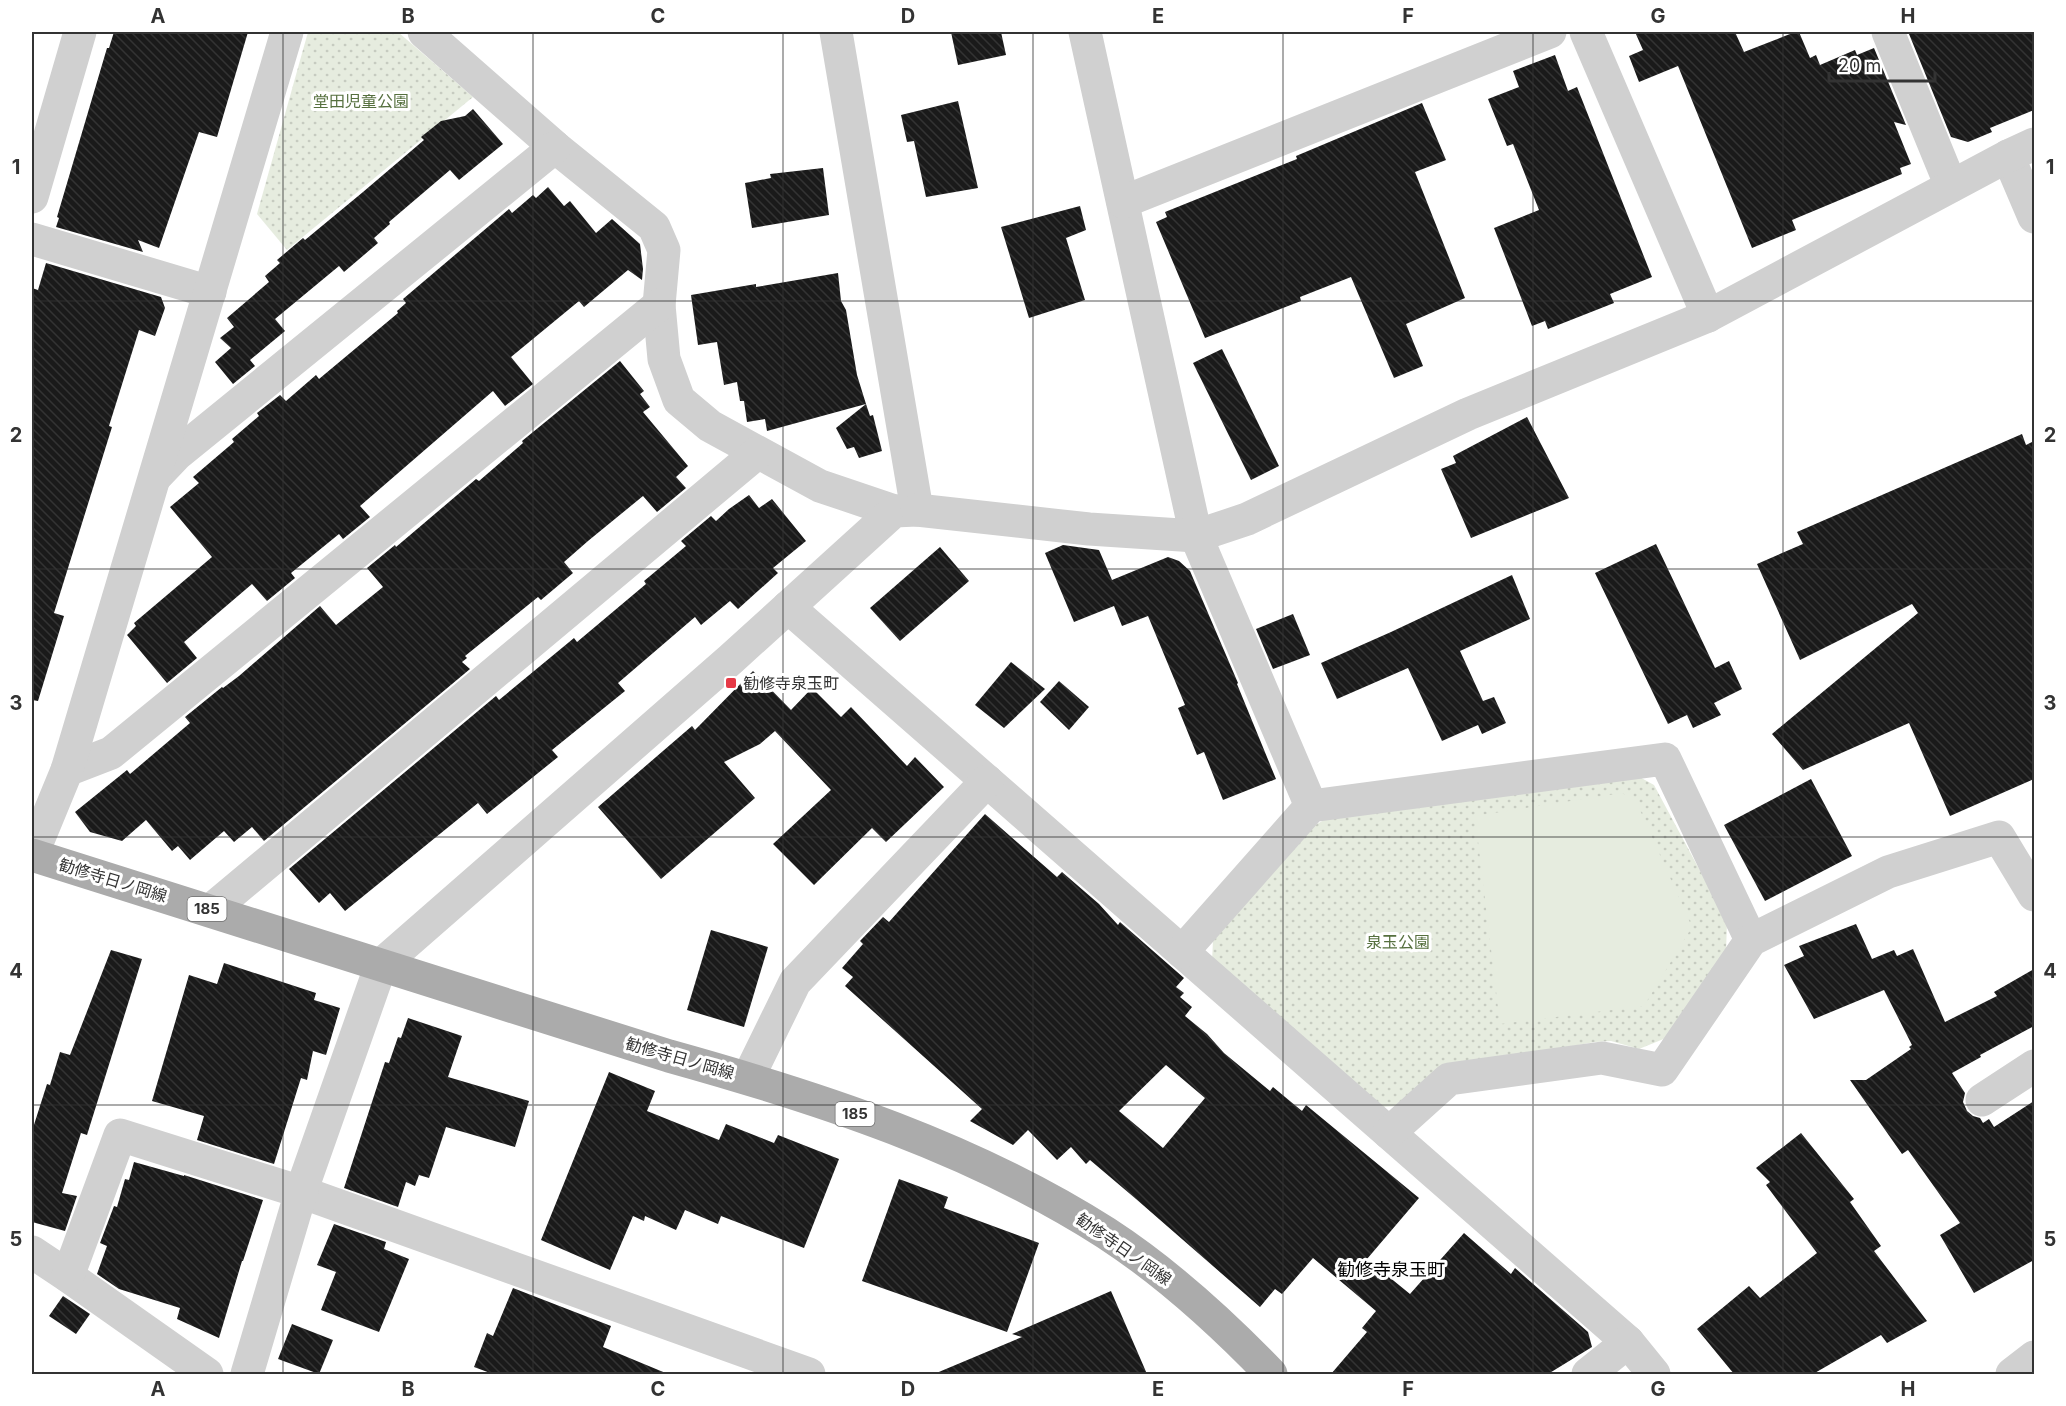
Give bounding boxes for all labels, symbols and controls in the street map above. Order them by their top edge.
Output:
text: A [151,4,166,28]
text: B [401,4,415,28]
text: C [651,4,665,28]
text: D [901,4,915,28]
text: E [1152,4,1164,28]
text: F [1402,4,1414,28]
text: G [1650,4,1666,28]
text: H [1901,4,1915,28]
scale bar [1829,45,1936,83]
text: 20 m [1838,55,1881,76]
park label: 堂田児童公園 [313,91,409,111]
text: 1 [12,155,20,179]
text: 1 [2046,155,2054,179]
text: 2 [10,423,22,447]
text: 2 [2044,423,2056,447]
place label: 勧修寺泉玉町 [743,673,839,693]
marker: 勧修寺泉玉町 [724,676,738,690]
text: 3 [10,691,22,715]
text: 3 [2044,691,2056,715]
street label: 勧修寺日ノ岡線 [57,854,169,906]
road number: 185 [188,897,226,921]
park label: 泉玉公園 [1366,932,1430,952]
text: 4 [9,959,23,983]
text: 4 [2043,959,2057,983]
street label: 勧修寺日ノ岡線 [623,1033,737,1083]
road number: 185 [836,1102,874,1126]
street label: 勧修寺日ノ岡線 [1072,1209,1176,1289]
text: 5 [10,1227,22,1251]
text: 5 [2044,1227,2056,1251]
district label: 勧修寺泉玉町 [1337,1259,1445,1280]
text: A [151,1377,166,1401]
text: B [401,1377,415,1401]
text: C [651,1377,665,1401]
text: D [901,1377,915,1401]
text: E [1152,1377,1164,1401]
text: F [1402,1377,1414,1401]
text: G [1650,1377,1666,1401]
text: H [1901,1377,1915,1401]

